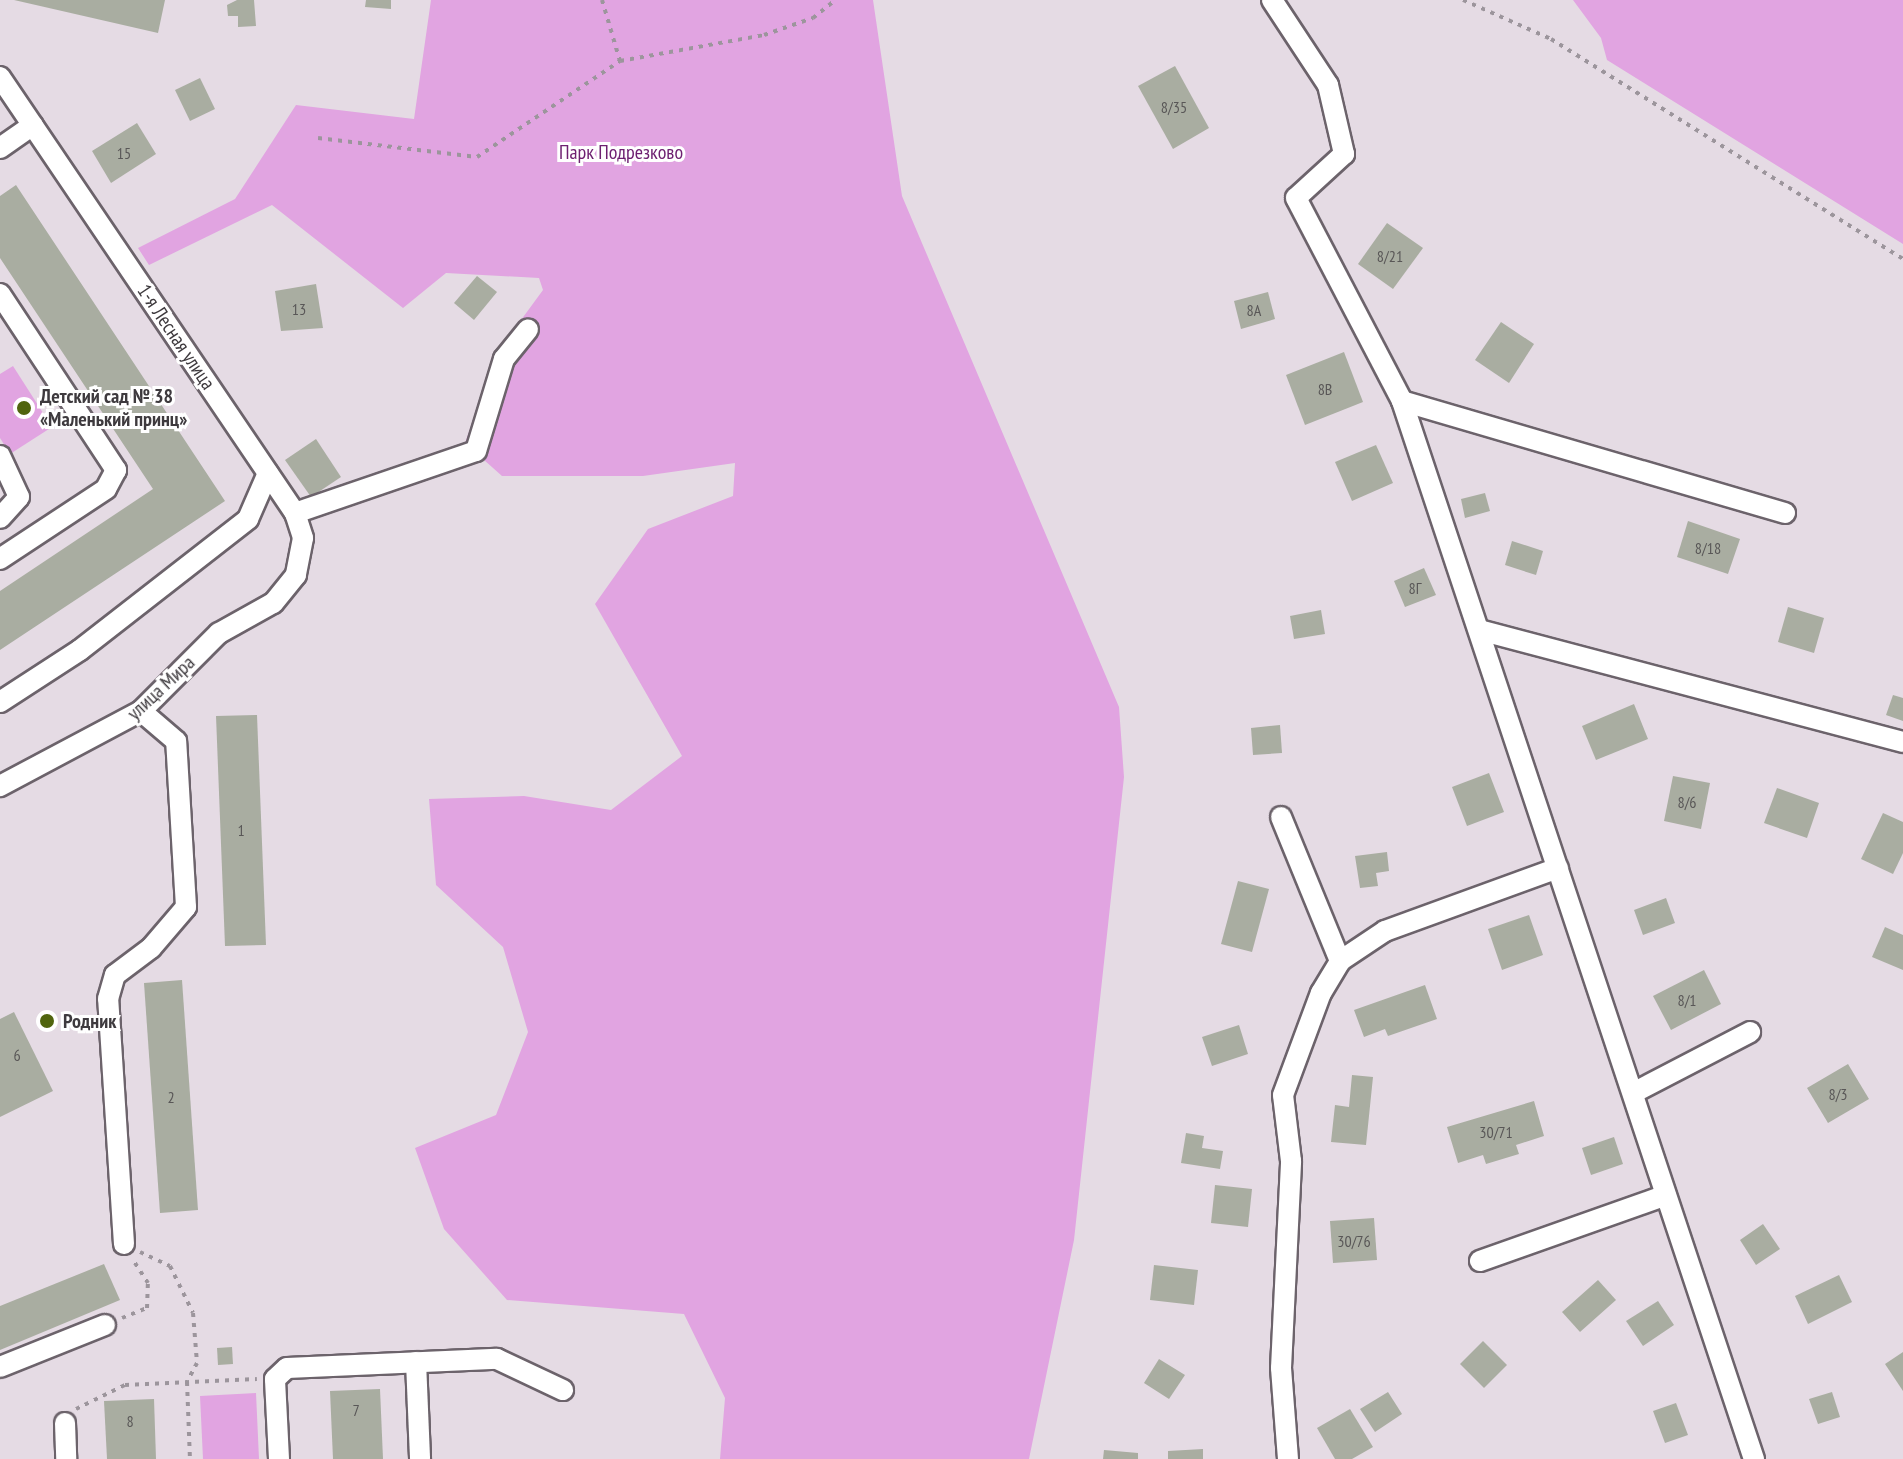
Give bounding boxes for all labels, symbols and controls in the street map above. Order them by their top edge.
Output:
house number: 8/35 [1161,97,1187,117]
park label: Парк Подрезково [559,140,683,164]
house number: 15 [117,143,131,163]
house number: 8/21 [1377,246,1403,266]
street label: 1-я Лесная улица [132,280,220,394]
house number: 13 [292,299,306,319]
house number: 8А [1247,300,1261,320]
house number: 8В [1318,379,1332,399]
place label: Детский сад № 38 «Маленький принц» [40,384,187,431]
marker: Детский сад № 38 «Маленький принц» [15,399,33,417]
house number: 8/18 [1695,538,1721,558]
house number: 8Г [1409,578,1421,598]
street label: улица Мира [122,651,200,725]
house number: 8/6 [1677,792,1697,812]
house number: 1 [237,820,245,840]
house number: 8/1 [1677,990,1697,1010]
place label: Родник [63,1009,116,1033]
marker: Родник [38,1012,56,1030]
house number: 6 [13,1045,21,1065]
house number: 8/3 [1828,1084,1848,1104]
house number: 2 [167,1087,175,1107]
house number: 30/71 [1479,1122,1513,1142]
house number: 30/76 [1337,1231,1371,1251]
house number: 7 [352,1400,360,1420]
house number: 8 [126,1411,134,1431]

